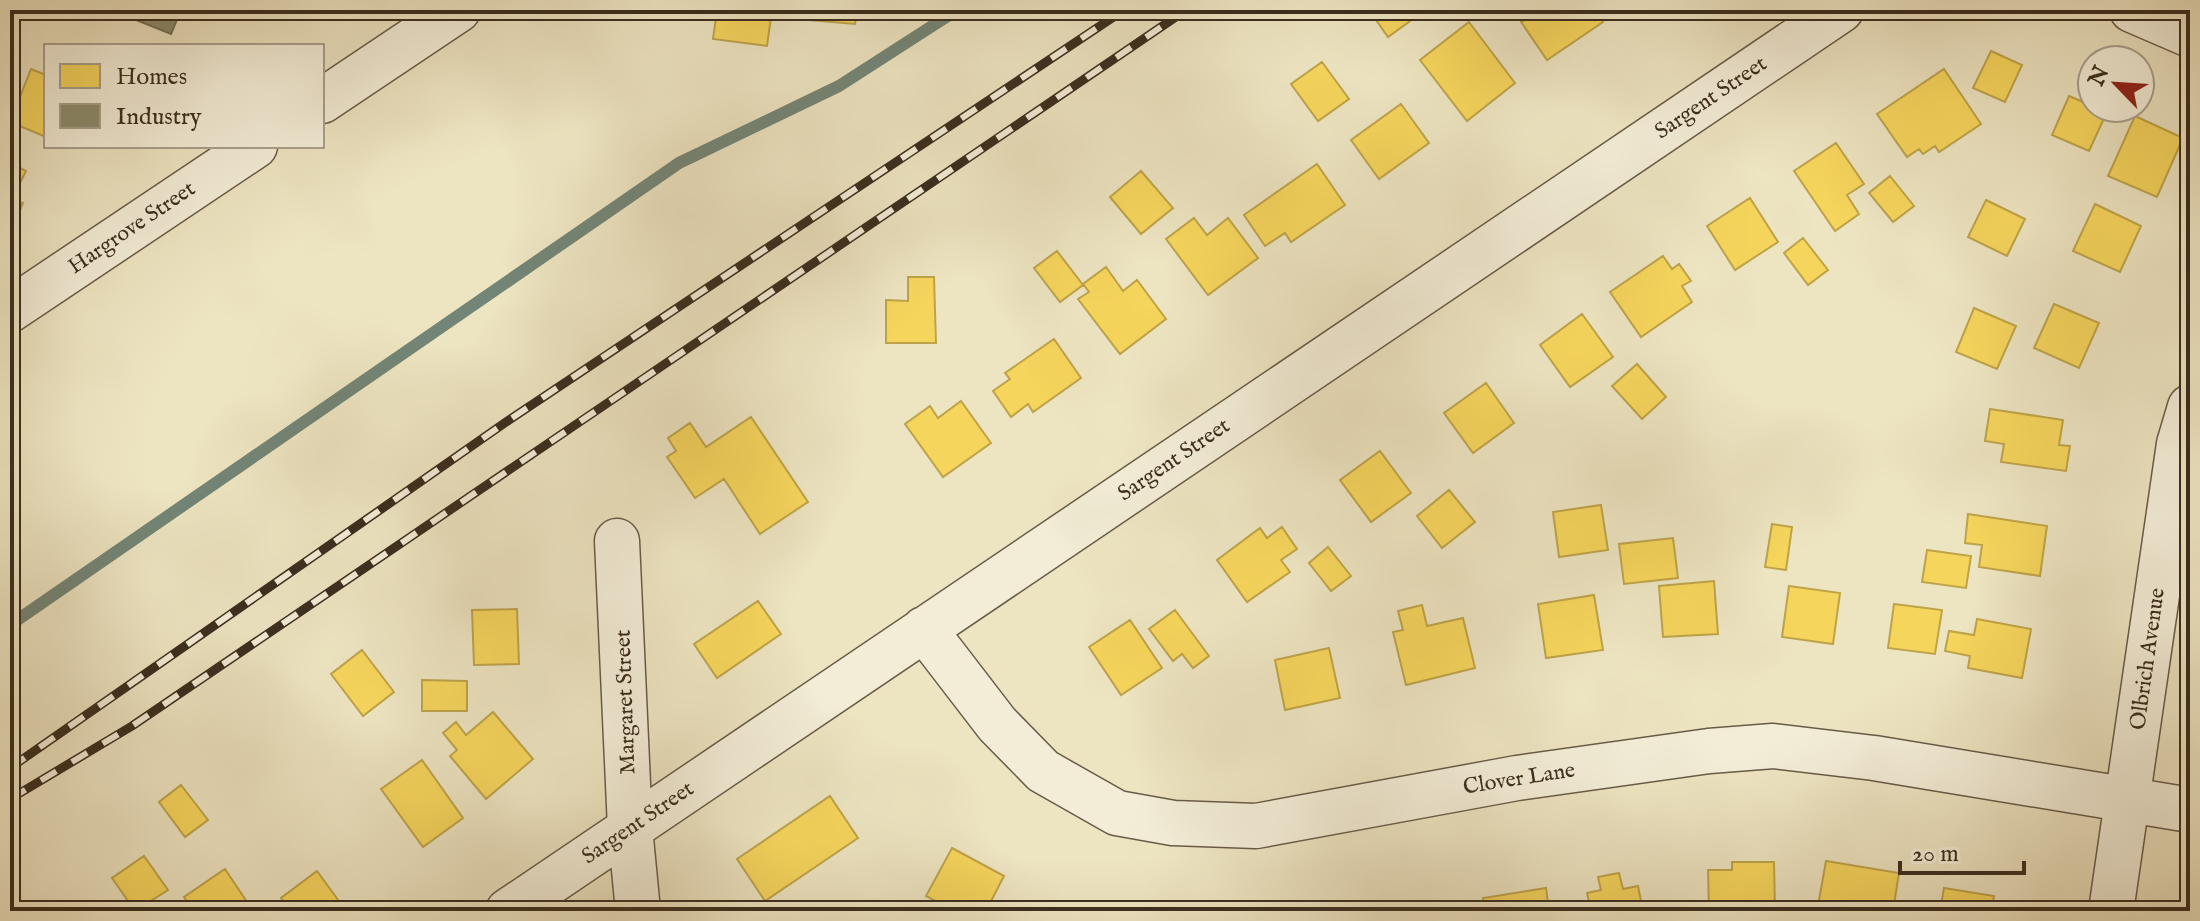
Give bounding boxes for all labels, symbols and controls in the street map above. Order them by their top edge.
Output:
legend [44,44,324,148]
north arrow [2076,44,2156,124]
street label: Sargent Street [1649,50,1773,146]
text: Homes [116,62,187,93]
text: N [2083,62,2116,92]
text: Industry [116,102,202,133]
street label: Hargrove Street [63,175,201,281]
street label: Sargent Street [1112,412,1236,508]
street label: Olbrich Avenue [2124,586,2172,732]
street label: Margaret Street [609,629,643,775]
street label: Clover Lane [1461,756,1577,802]
street label: Sargent Street [576,775,700,871]
scale bar [1900,825,2024,875]
text: 20 m [1912,839,1959,870]

